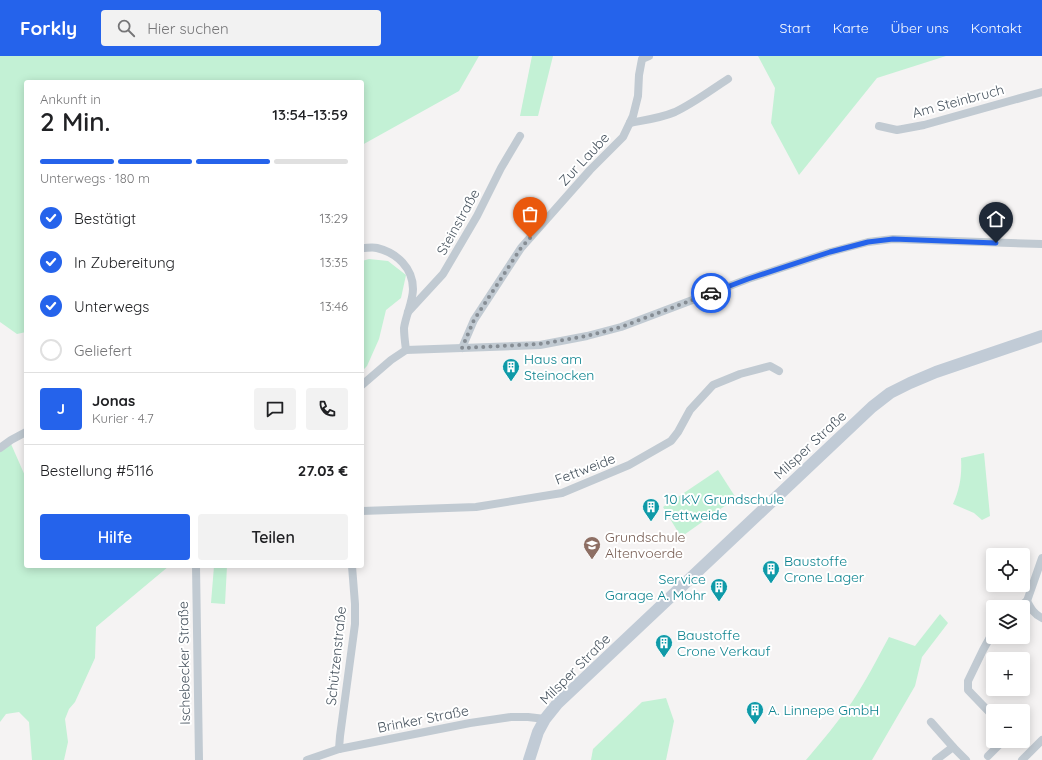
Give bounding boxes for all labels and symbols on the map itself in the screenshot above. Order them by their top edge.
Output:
street label: Am Steinbruch [910,80,1006,122]
street label: Zur Laube [555,129,613,189]
street label: Steinstraße [432,186,484,258]
pin [513,197,547,238]
pin [979,202,1013,243]
courier [691,273,731,313]
place label: Haus am Steinocken [524,350,594,384]
building icon: Haus am Steinocken [501,357,521,382]
street label: Milsper Straße [770,407,850,483]
street label: Fettweide [552,449,618,489]
place label: 10 KV Grundschule Fettweide [664,490,784,524]
building icon: 10 KV Grundschule Fettweide [641,497,661,522]
place label: Grundschule Altenvoerde [605,528,685,562]
school or university icon: Grundschule Altenvoerde [582,535,602,560]
place label: Baustoffe Crone Lager [784,552,865,586]
building icon: Baustoffe Crone Lager [761,559,781,584]
place label: Service Garage A. Mohr [605,570,707,604]
building icon: Service Garage A. Mohr [709,577,729,602]
street label: Ischebecker Straße [174,601,194,725]
street label: Schützenstraße [322,605,350,707]
place label: Baustoffe Crone Verkauf [677,626,771,660]
street label: Milsper Straße [536,630,614,708]
building icon: Baustoffe Crone Verkauf [654,633,674,658]
building icon: A. Linnepe GmbH [745,700,765,725]
street label: Brinker Straße [376,701,470,737]
place label: A. Linnepe GmbH [768,701,879,719]

